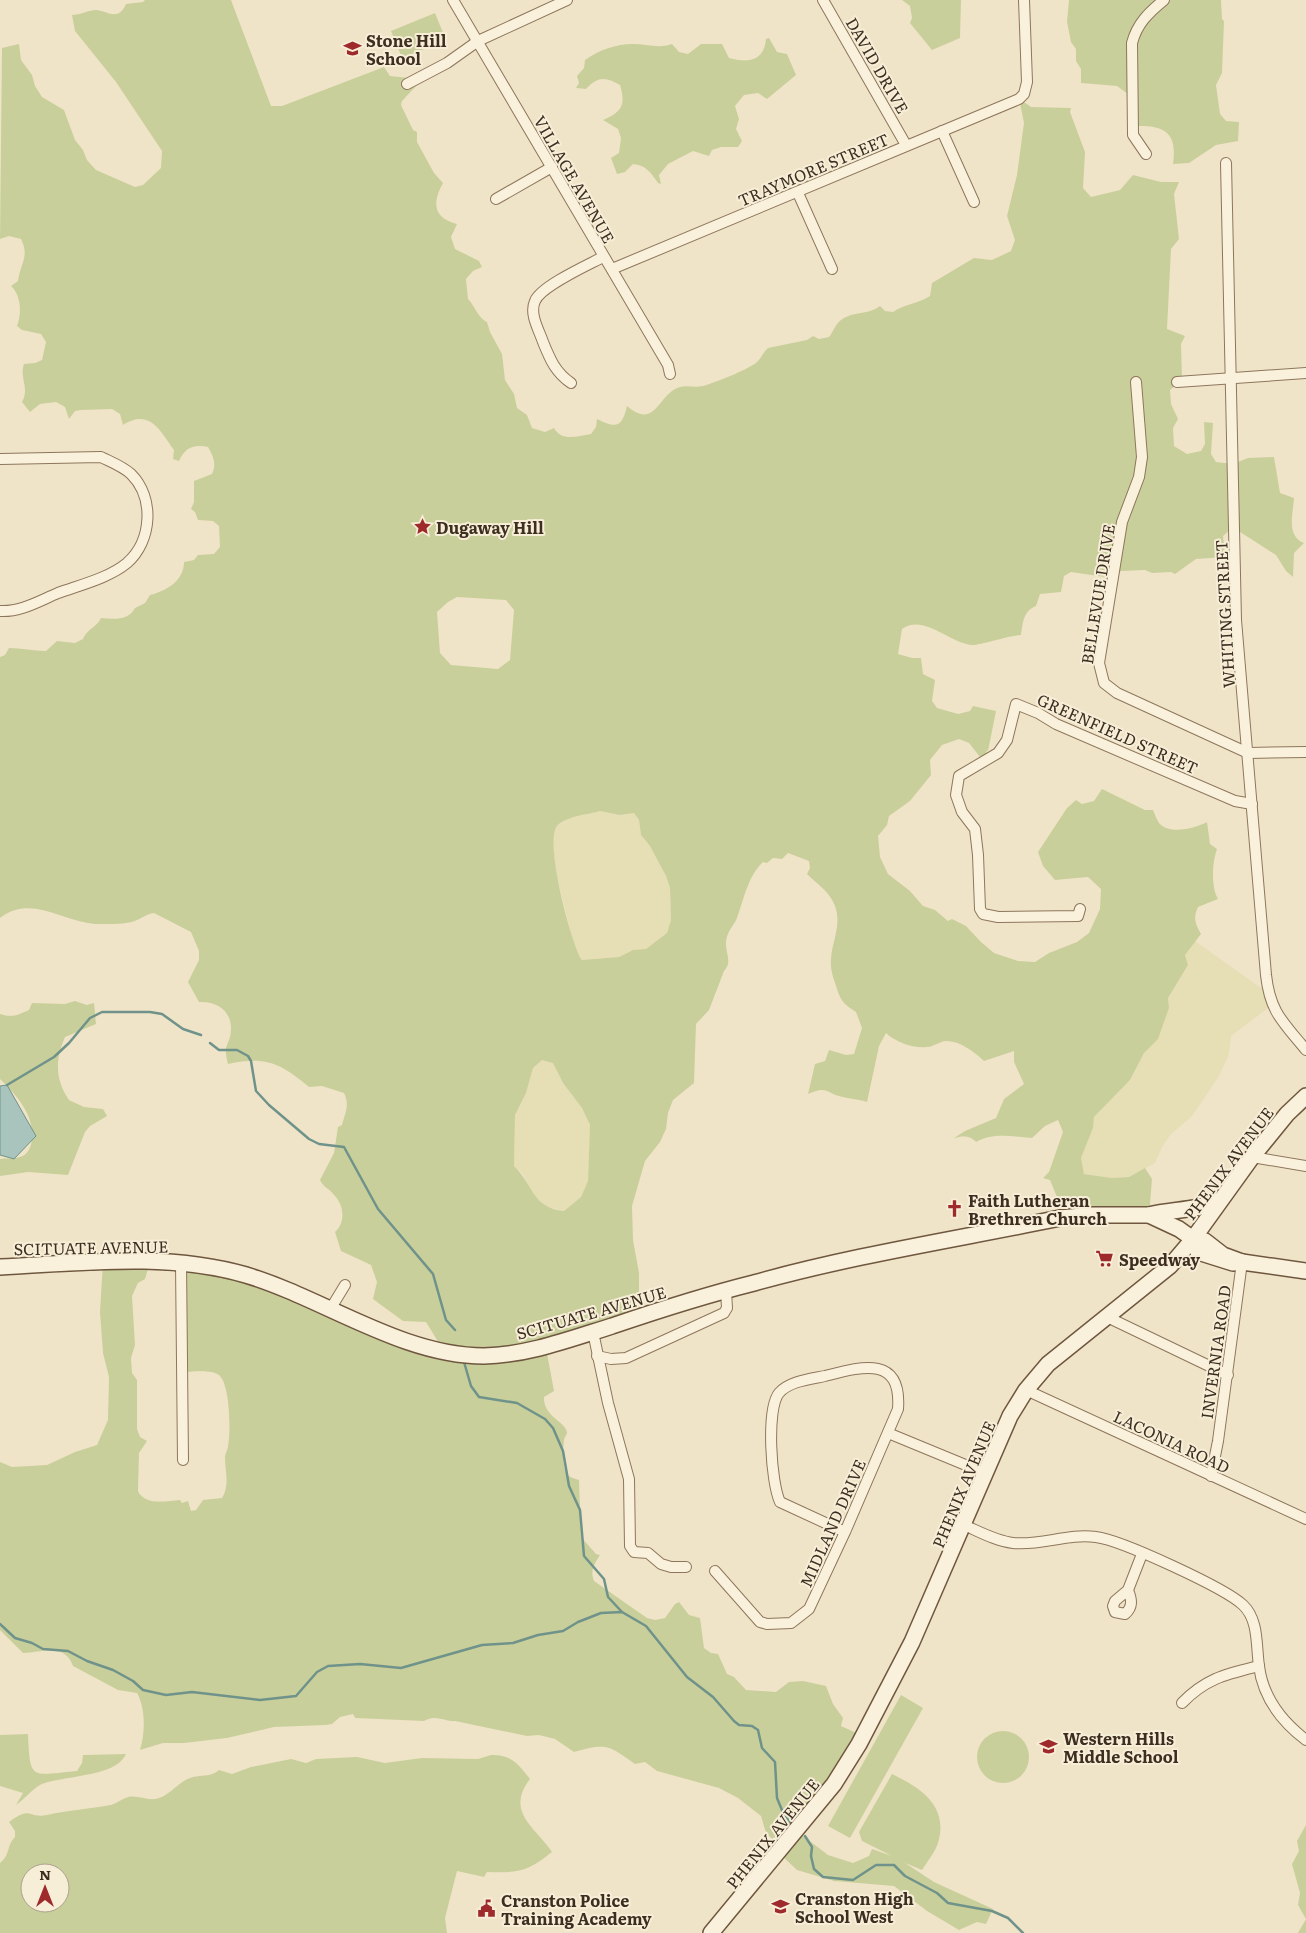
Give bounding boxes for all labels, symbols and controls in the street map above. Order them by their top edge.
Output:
street label: DAVID DRIVE [841,12,915,118]
place label: Stone Hill School [366,28,447,70]
school or university icon: Stone Hill School [342,39,362,59]
street label: VILLAGE AVENUE [529,111,621,247]
street label: TRAYMORE STREET [734,126,892,212]
place label: Dugaway Hill [436,515,544,539]
place icon: Dugaway Hill [412,517,432,537]
street label: BELLEVUE DRIVE [1074,522,1120,666]
street label: WHITING STREET [1208,539,1240,689]
street label: GREENFIELD STREET [1034,687,1203,779]
street label: PHENIX AVENUE [1177,1101,1279,1225]
place label: Faith Lutheran Brethren Church [968,1188,1107,1230]
church icon: Faith Lutheran Brethren Church [944,1199,964,1219]
street label: SCITUATE AVENUE [13,1234,169,1260]
place label: Speedway [1119,1247,1200,1271]
supermarket icon: Speedway [1095,1249,1115,1269]
street label: SCITUATE AVENUE [513,1279,669,1345]
street label: INVERNIA ROAD [1194,1284,1236,1420]
street label: LACONIA ROAD [1110,1403,1234,1479]
street label: PHENIX AVENUE [925,1417,1001,1551]
street label: MIDLAND DRIVE [793,1455,871,1591]
place label: Western Hills Middle School [1063,1726,1179,1768]
school or university icon: Western Hills Middle School [1039,1737,1059,1757]
street label: PHENIX AVENUE [720,1773,824,1893]
north arrow [20,1863,70,1913]
text: N [39,1864,51,1884]
place label: Cranston High School West [795,1886,914,1928]
place label: Cranston Police Training Academy [501,1888,652,1930]
school or university icon: Cranston High School West [771,1897,791,1917]
public building icon: Cranston Police Training Academy [477,1899,497,1919]

